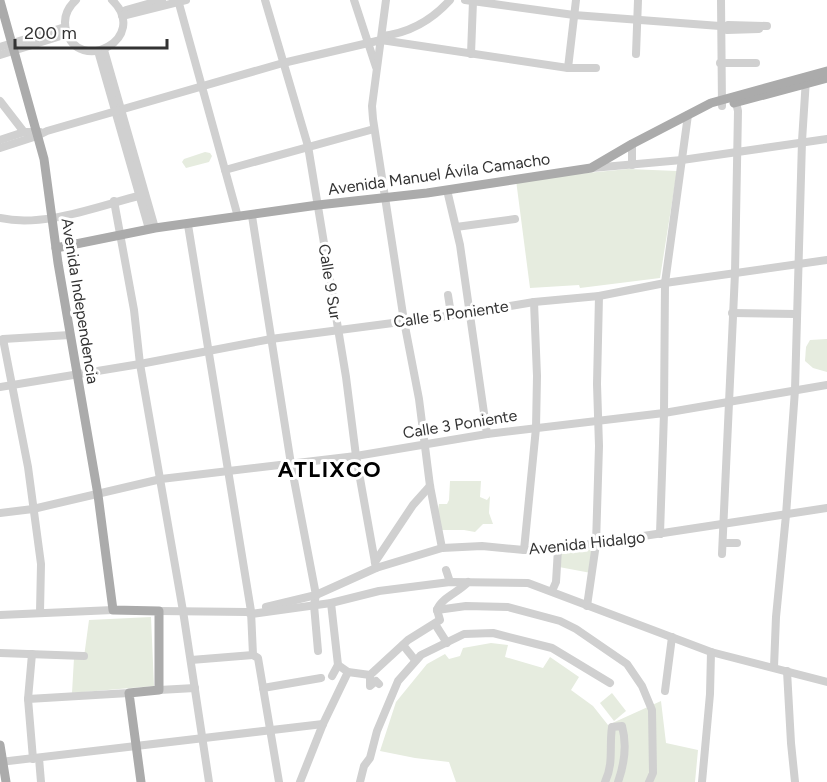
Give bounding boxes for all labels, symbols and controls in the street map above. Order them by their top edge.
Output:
scale bar [15,12,166,50]
text: 200 m [24,22,77,44]
street label: Avenida Manuel Ávila Camacho [327,149,551,199]
street label: Avenida Independencia [57,217,103,385]
street label: Calle 9 Sur [315,243,345,322]
street label: Calle 5 Poniente [392,296,510,331]
street label: Calle 3 Poniente [401,406,519,442]
district label: ATLIXCO [278,456,382,483]
street label: Avenida Hidalgo [528,527,646,559]

